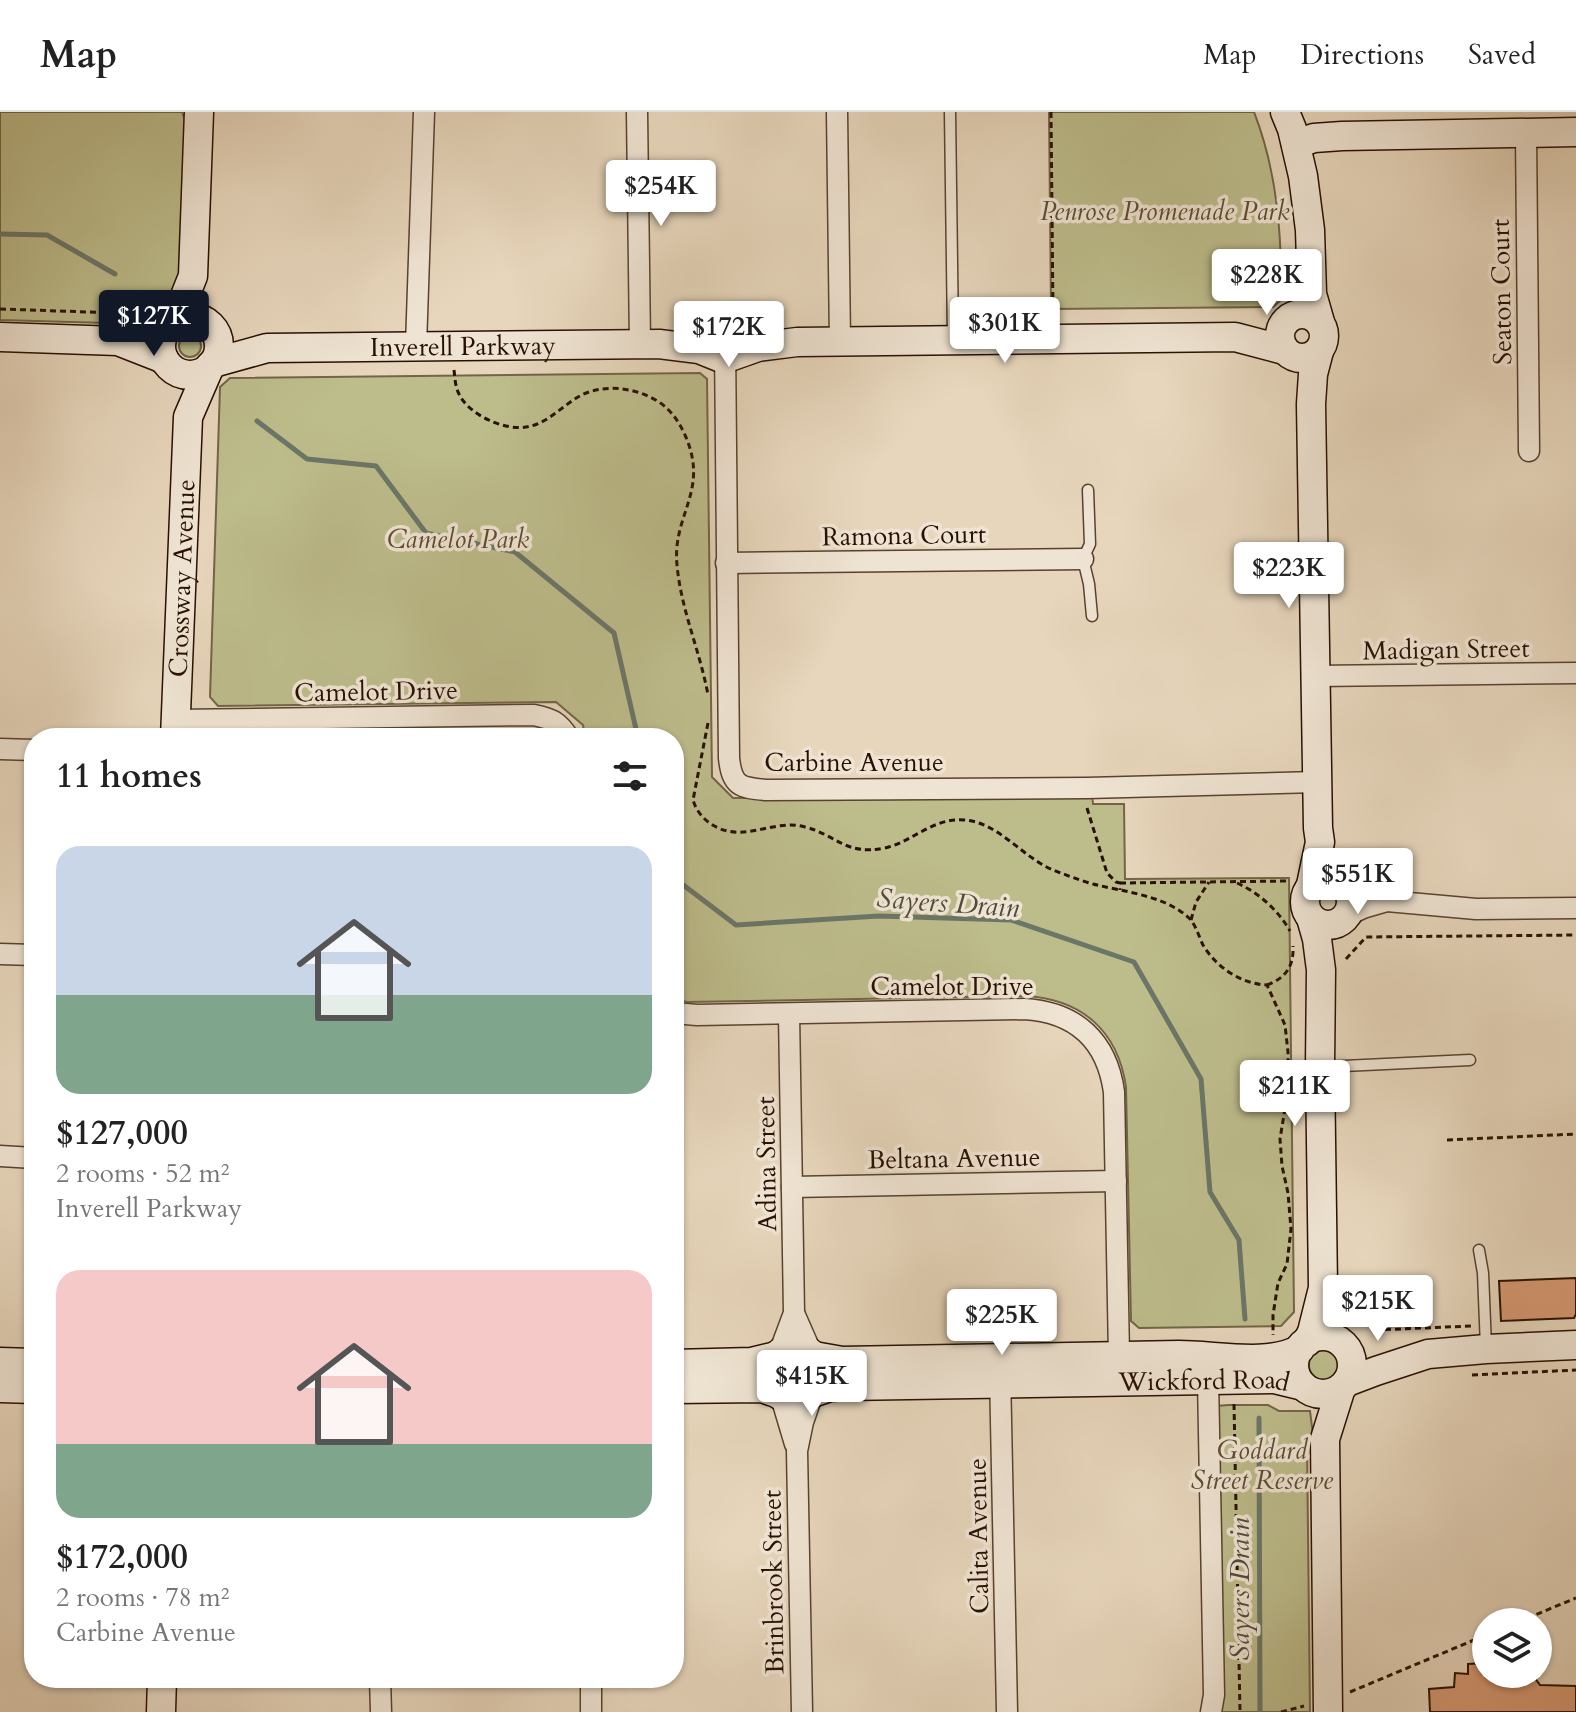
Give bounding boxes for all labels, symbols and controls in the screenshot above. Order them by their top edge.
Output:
text: Map [40,29,117,81]
text: Map [1203,36,1257,74]
text: Directions [1301,36,1424,74]
text: Saved [1468,36,1536,74]
pin: $254K [605,160,717,228]
text: $254K [624,168,698,203]
park label: Penrose Promenade Park [1040,194,1290,229]
street label: Seaton Court [1483,219,1520,365]
pin: $228K [1211,249,1323,317]
text: $228K [1230,257,1304,292]
pin: $127K [98,290,210,358]
pin: $301K [949,297,1061,365]
text: $127K [117,298,191,333]
pin: $172K [673,301,785,369]
text: $301K [968,305,1042,340]
text: $172K [692,309,766,344]
street label: Inverell Parkway [370,328,556,365]
street label: Crossway Avenue [160,479,203,678]
street label: Ramona Court [822,517,986,554]
park label: Camelot Park [387,522,529,557]
pin: $223K [1233,542,1345,610]
text: $223K [1252,550,1326,585]
street label: Madigan Street [1362,631,1530,668]
street label: Camelot Drive [294,673,458,710]
street label: Carbine Avenue [764,745,944,780]
text: 11 homes [56,753,202,799]
icon: filters [608,754,652,798]
pin: $551K [1302,848,1414,916]
text: $551K [1321,856,1395,891]
water label: Sayers Drain [875,879,1021,927]
icon: home [282,898,426,1042]
street label: Camelot Drive [870,969,1034,1004]
pin: $211K [1239,1060,1351,1128]
text: $211K [1258,1068,1332,1103]
street label: Adina Street [748,1096,785,1232]
text: $127,000 [56,1110,188,1156]
street label: Beltana Avenue [867,1139,1041,1178]
text: 2 rooms · 52 m² [56,1156,229,1191]
text: Inverell Parkway [56,1191,242,1226]
pin: $215K [1322,1275,1434,1343]
text: $215K [1341,1283,1415,1318]
pin: $225K [946,1289,1058,1357]
text: $225K [965,1297,1039,1332]
icon: home [282,1322,426,1466]
pin: $415K [756,1350,868,1418]
text: $415K [775,1358,849,1393]
street label: Wickford Road [1117,1362,1293,1400]
park label: Goddard Street Reserve [1191,1433,1334,1498]
street label: Calita Avenue [960,1458,997,1614]
street label: Brinbrook Street [754,1490,793,1674]
water label: Sayers Drain [1221,1517,1259,1660]
text: $172,000 [56,1534,188,1580]
text: 2 rooms · 78 m² [56,1580,229,1615]
map controls [1472,1608,1552,1688]
button: layers [1472,1608,1552,1688]
text: Carbine Avenue [56,1615,236,1650]

